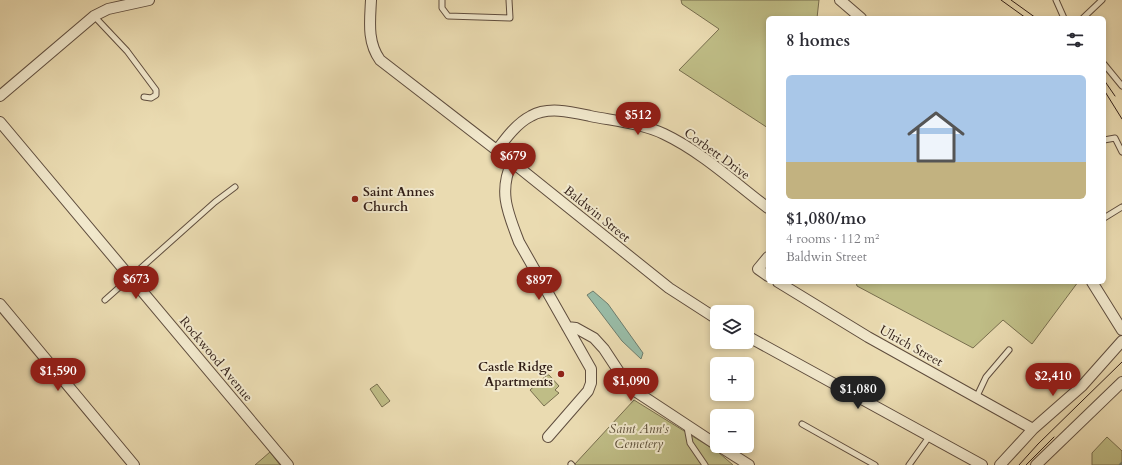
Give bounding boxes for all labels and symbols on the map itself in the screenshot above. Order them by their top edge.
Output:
pin: $512 [614,102,662,136]
street label: Corbett Drive [680,124,754,184]
pin: $679 [489,143,537,177]
street label: Baldwin Street [560,182,634,246]
place label: Saint Annes Church [363,183,434,216]
marker: Saint Annes Church [350,194,360,204]
pin: $673 [112,266,160,300]
pin: $897 [515,267,563,301]
street label: Rockwood Avenue [175,313,257,405]
street label: Ulrich Street [876,321,946,371]
pin: $1,590 [25,358,91,392]
place label: Castle Ridge Apartments [478,358,553,391]
pin: $2,410 [1020,363,1086,397]
pin: $1,090 [598,368,664,402]
marker: Castle Ridge Apartments [556,369,566,379]
pin: $1,080 [825,376,891,410]
park label: Saint Ann's Cemetery [609,420,670,453]

